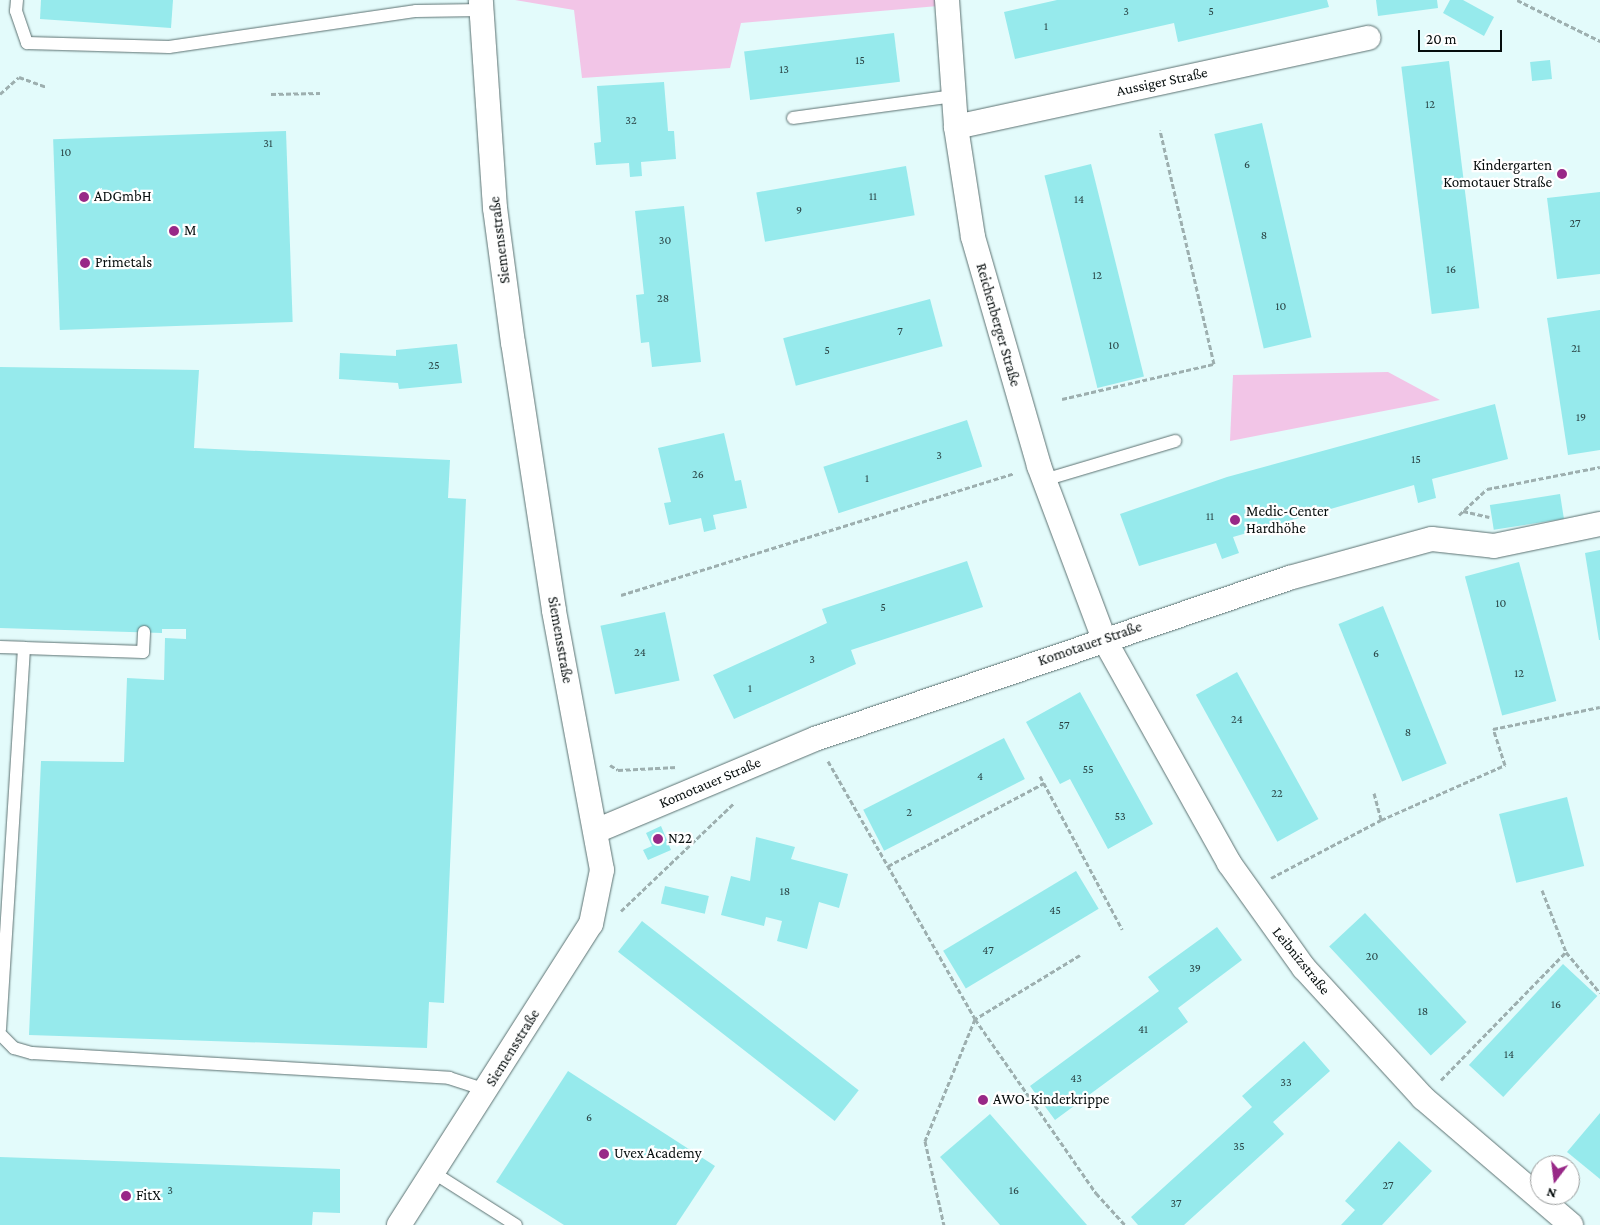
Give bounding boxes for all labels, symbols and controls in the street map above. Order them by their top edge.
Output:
house number: 3 [1123,5,1129,19]
house number: 5 [1208,5,1214,19]
house number: 1 [1044,20,1048,34]
scale bar [1420,20,1504,52]
text: 20 m [1426,31,1457,47]
house number: 15 [855,54,865,68]
house number: 13 [779,63,789,77]
street label: Aussiger Straße [1115,64,1209,100]
house number: 12 [1425,98,1435,112]
house number: 32 [625,114,637,128]
house number: 31 [263,137,273,151]
house number: 10 [61,146,71,160]
place label: Kindergarten Komotauer Straße [1443,156,1552,191]
house number: 6 [1244,158,1250,172]
marker: Kindergarten Komotauer Straße [1556,168,1568,180]
place label: ADGmbH [94,188,152,206]
house number: 11 [869,190,877,204]
marker: ADGmbH [78,191,90,203]
house number: 14 [1074,193,1084,207]
street label: Siemensstraße [486,195,514,285]
house number: 9 [796,204,802,218]
house number: 27 [1569,217,1581,231]
place label: M [184,222,196,240]
marker: M [168,225,180,237]
house number: 8 [1261,229,1267,243]
house number: 30 [659,234,671,248]
place label: Primetals [95,254,152,272]
marker: Primetals [79,257,91,269]
street label: Reichenberger Straße [972,261,1024,389]
house number: 16 [1446,263,1456,277]
house number: 12 [1092,269,1102,283]
house number: 28 [657,292,669,306]
house number: 10 [1276,300,1286,314]
house number: 7 [897,325,903,339]
house number: 10 [1109,339,1119,353]
house number: 21 [1571,342,1581,356]
house number: 5 [824,344,830,358]
house number: 25 [428,359,440,373]
house number: 19 [1576,411,1586,425]
house number: 3 [936,449,942,463]
house number: 15 [1411,453,1421,467]
house number: 26 [692,468,704,482]
house number: 1 [865,472,869,486]
place label: Medic-Center Hardhöhe [1246,502,1329,537]
house number: 11 [1206,510,1214,524]
marker: Medic-Center Hardhöhe [1228,513,1242,527]
street label: Siemensstraße [544,595,576,685]
house number: 10 [1496,597,1506,611]
house number: 5 [880,601,886,615]
street label: Komotauer Straße [1036,618,1144,670]
house number: 24 [634,646,646,660]
house number: 6 [1373,647,1379,661]
house number: 3 [809,653,815,667]
house number: 12 [1514,667,1524,681]
house number: 1 [748,682,752,696]
house number: 24 [1231,713,1243,727]
house number: 57 [1059,719,1069,733]
house number: 8 [1405,726,1411,740]
street label: Komotauer Straße [656,753,764,813]
house number: 55 [1082,763,1094,777]
house number: 4 [977,770,983,784]
house number: 22 [1271,787,1283,801]
house number: 2 [906,806,912,820]
house number: 53 [1114,810,1126,824]
place label: N22 [668,830,692,848]
marker: N22 [652,833,664,845]
house number: 18 [780,885,790,899]
house number: 45 [1049,904,1061,918]
street label: Leibnizstraße [1268,924,1334,998]
house number: 47 [982,944,994,958]
house number: 20 [1366,950,1378,964]
house number: 39 [1189,962,1201,976]
house number: 16 [1551,998,1561,1012]
house number: 18 [1418,1005,1428,1019]
street label: Siemensstraße [482,1006,544,1090]
house number: 41 [1138,1023,1148,1037]
house number: 14 [1504,1048,1514,1062]
house number: 43 [1070,1072,1082,1086]
house number: 33 [1280,1076,1292,1090]
place label: AWO-Kinderkrippe [993,1091,1109,1109]
marker: AWO-Kinderkrippe [977,1094,989,1106]
house number: 6 [586,1111,592,1125]
house number: 35 [1233,1140,1245,1154]
place label: Uvex Academy [614,1145,702,1163]
marker: Uvex Academy [598,1148,610,1160]
north arrow [1530,1155,1580,1205]
house number: 27 [1382,1179,1394,1193]
house number: 3 [167,1184,173,1198]
house number: 16 [1009,1184,1019,1198]
text: N [1545,1185,1558,1202]
place label: FitX [136,1187,161,1205]
marker: FitX [120,1190,132,1202]
house number: 37 [1170,1197,1182,1211]

